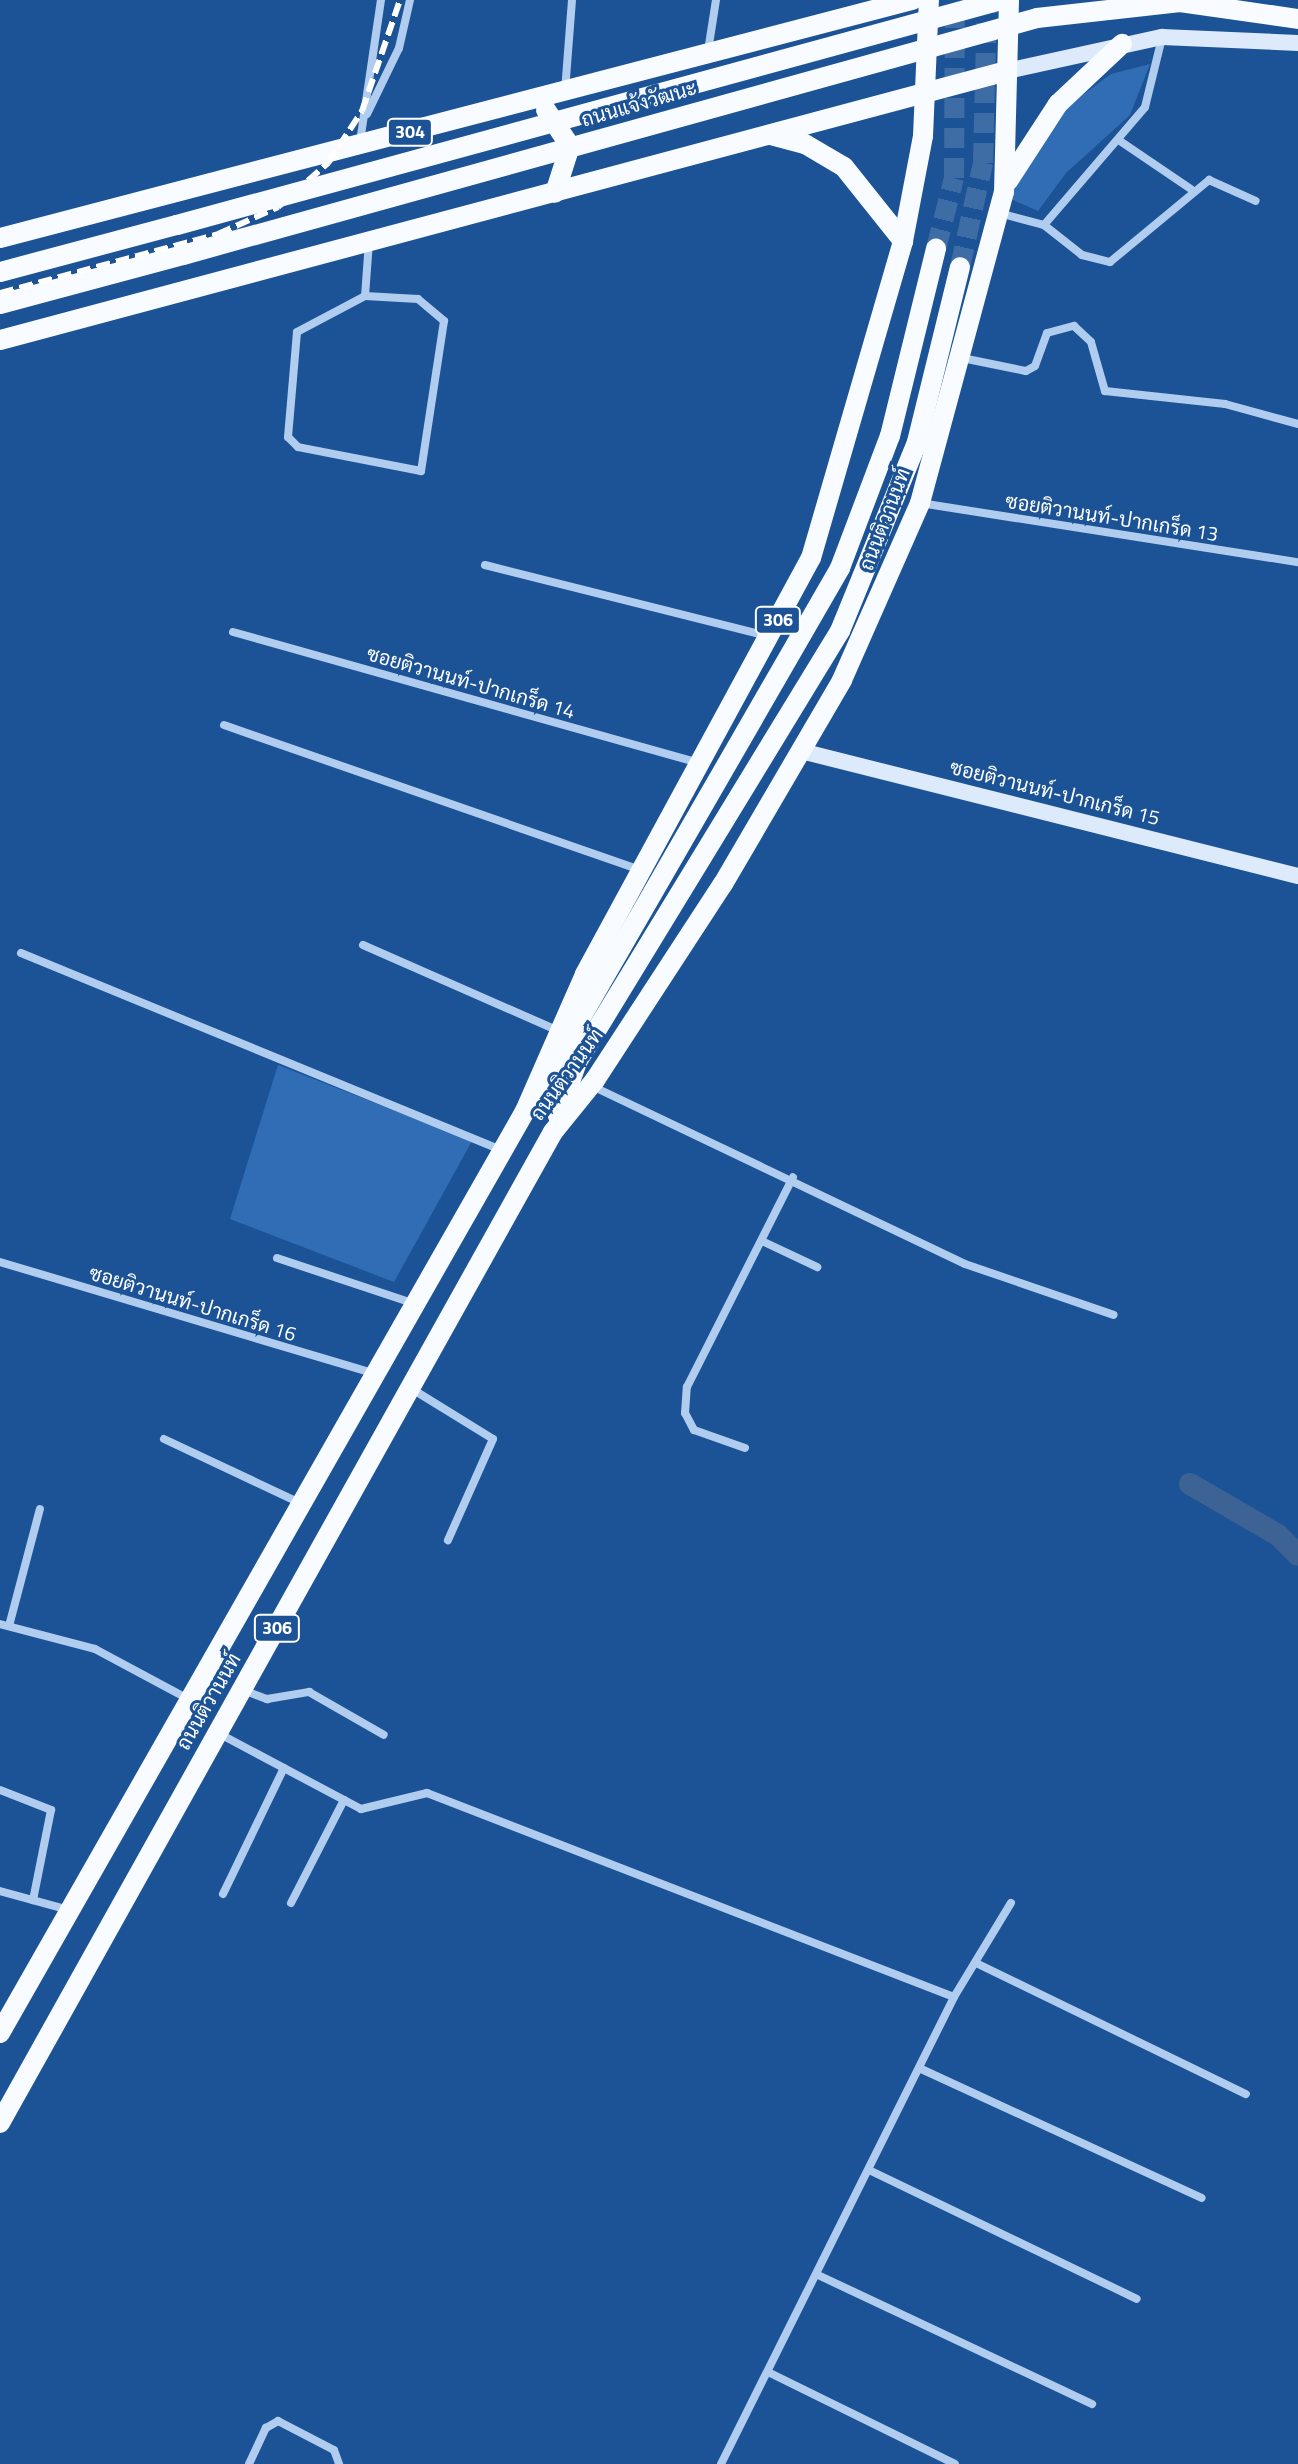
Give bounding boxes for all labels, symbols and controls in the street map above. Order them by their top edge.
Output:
street label: ถนนแจ้งวัฒนะ [578,75,700,131]
road number: 304 [386,118,434,146]
street label: ถนนติวานนท์ [853,464,915,574]
street label: ซอยติวานนท์-ปากเกร็ด 13 [1004,488,1220,546]
road number: 306 [754,606,802,634]
street label: ซอยติวานนท์-ปากเกร็ด 14 [364,641,578,723]
street label: ซอยติวานนท์-ปากเกร็ด 15 [948,754,1162,830]
street label: ถนนติวานนท์ [525,1023,607,1125]
street label: ซอยติวานนท์-ปากเกร็ด 16 [87,1260,299,1346]
road number: 306 [253,1614,301,1642]
street label: ถนนติวานนท์ [171,1648,245,1754]

